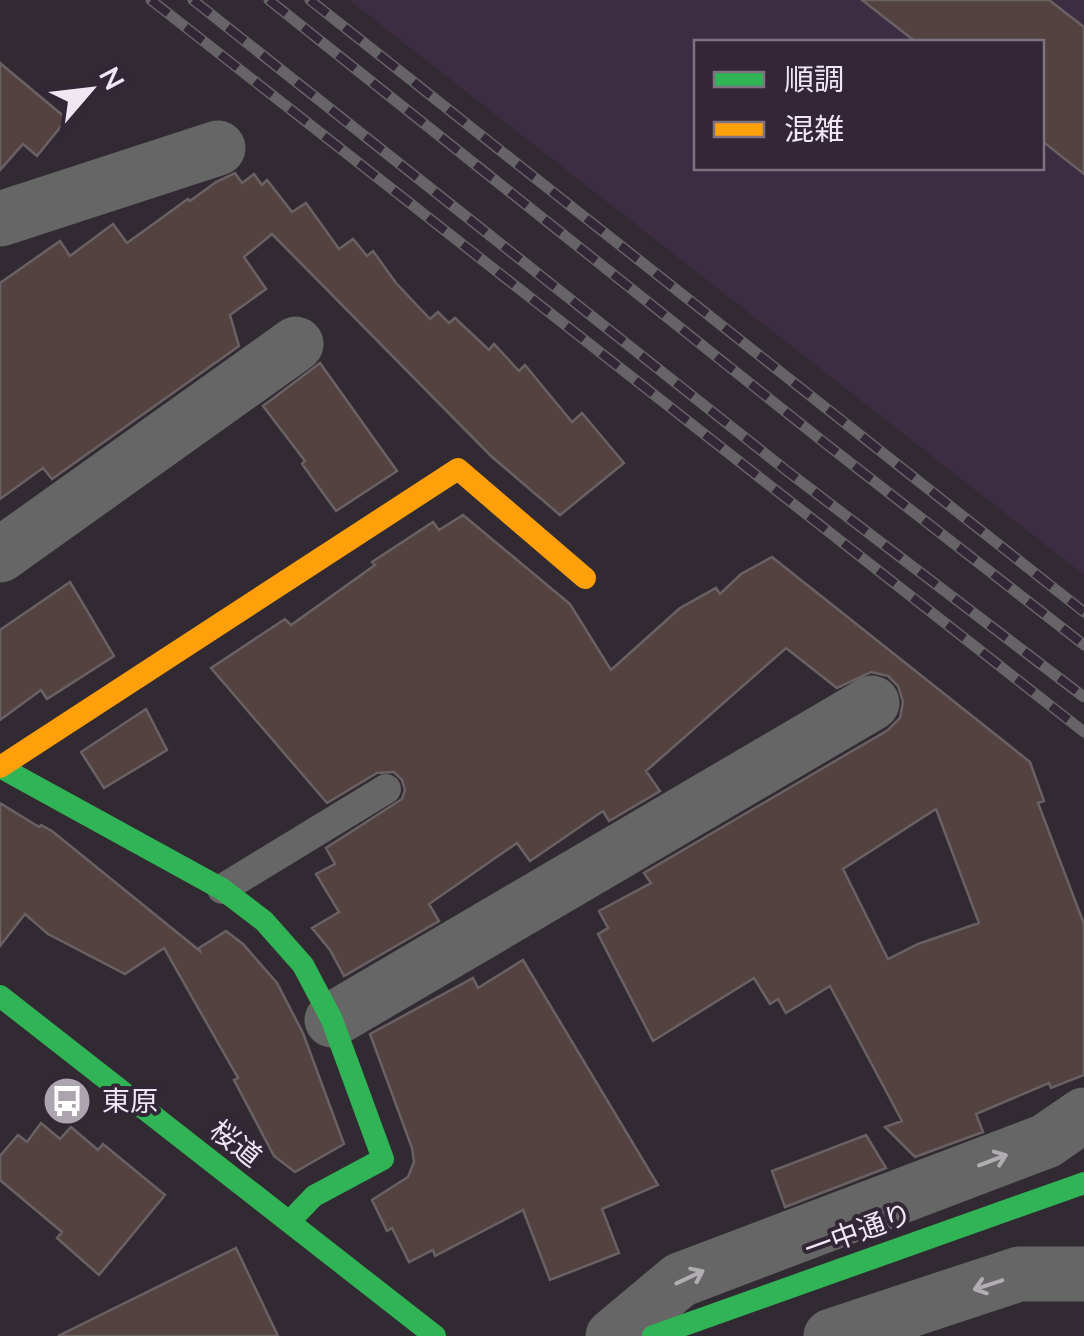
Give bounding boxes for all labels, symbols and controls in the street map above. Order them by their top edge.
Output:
north arrow [40,40,140,140]
legend [694,40,1044,170]
text: 順調 [784,60,844,101]
text: N [89,61,133,97]
text: 混雑 [784,110,844,151]
bus stop icon: 東原 [41,1075,93,1127]
place label: 東原 [102,1083,158,1121]
street label: 桜道 [202,1112,269,1176]
one-way arrow [978,1150,1008,1168]
street label: 一中通り [799,1195,917,1269]
one-way arrow [675,1267,705,1286]
one-way arrow [973,1277,1004,1295]

